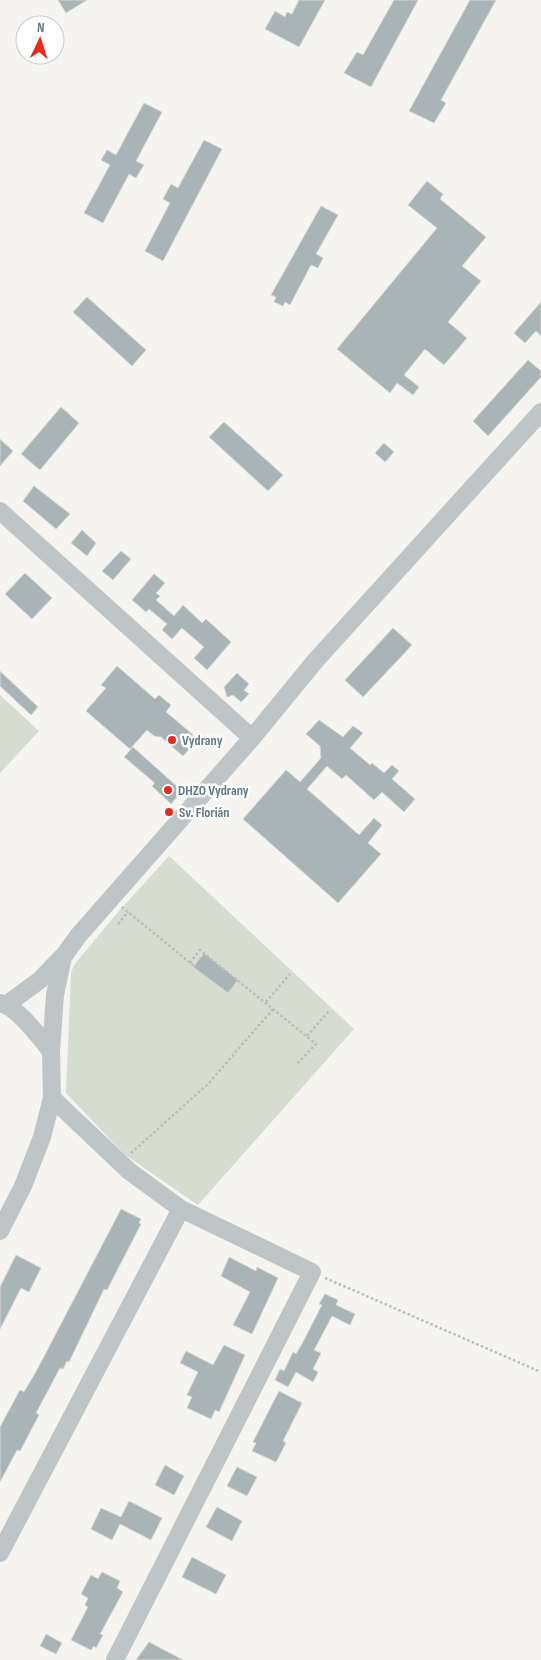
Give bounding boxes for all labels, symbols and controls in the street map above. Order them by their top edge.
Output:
north arrow [15,15,65,65]
text: N [37,19,45,36]
place label: Vydrany [182,732,223,749]
marker: Vydrany [166,734,178,746]
place label: DHZO Vydrany [178,782,249,799]
marker: DHZO Vydrany [162,784,174,796]
place label: Sv. Florián [179,804,229,821]
marker: Sv. Florián [163,806,175,818]

